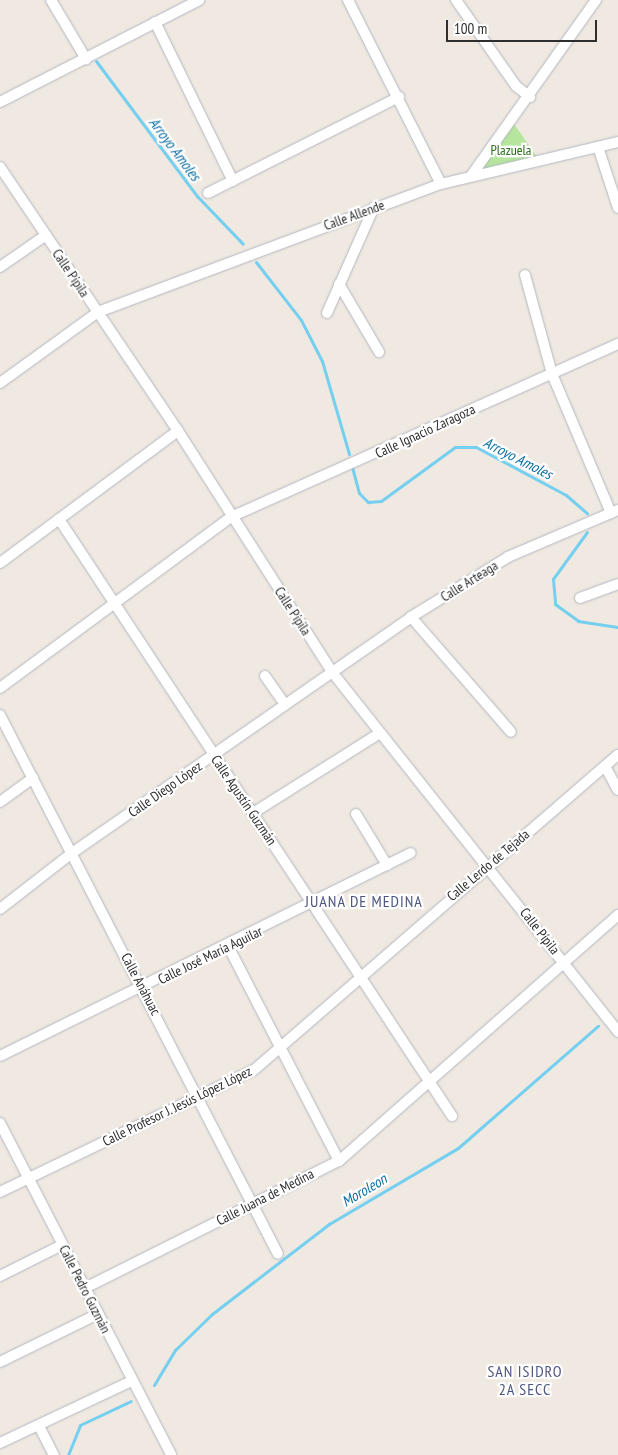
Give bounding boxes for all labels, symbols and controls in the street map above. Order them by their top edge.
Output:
scale bar [448,10,599,42]
text: 100 m [454,19,487,38]
water label: Arroyo Amoles [145,114,205,184]
park label: Plazuela [491,142,531,158]
street label: Calle Allende [321,196,387,234]
street label: Calle Pípila [49,246,93,300]
street label: Calle Ignacio Zaragoza [372,400,478,462]
water label: Arroyo Amoles [480,433,556,483]
street label: Calle Arteaga [437,557,501,605]
street label: Calle Pípila [271,584,315,638]
street label: Calle Agustín Guzmán [208,752,280,848]
street label: Calle Diego López [125,757,205,821]
street label: Calle Lerdo de Tejada [443,826,533,904]
district label: JUANA DE MEDINA [303,891,425,911]
street label: Calle Pípila [517,904,563,958]
street label: Calle José María Aguilar [155,922,265,988]
street label: Calle Anáhuac [118,950,164,1018]
street label: Calle Profesor J. Jesús López López [99,1062,255,1150]
street label: Calle Juana de Medina [213,1165,317,1229]
water label: Moroleon [338,1170,390,1210]
street label: Calle Pedro Guzmán [56,1242,114,1336]
district label: SAN ISIDRO 2A SECC [486,1361,564,1399]

